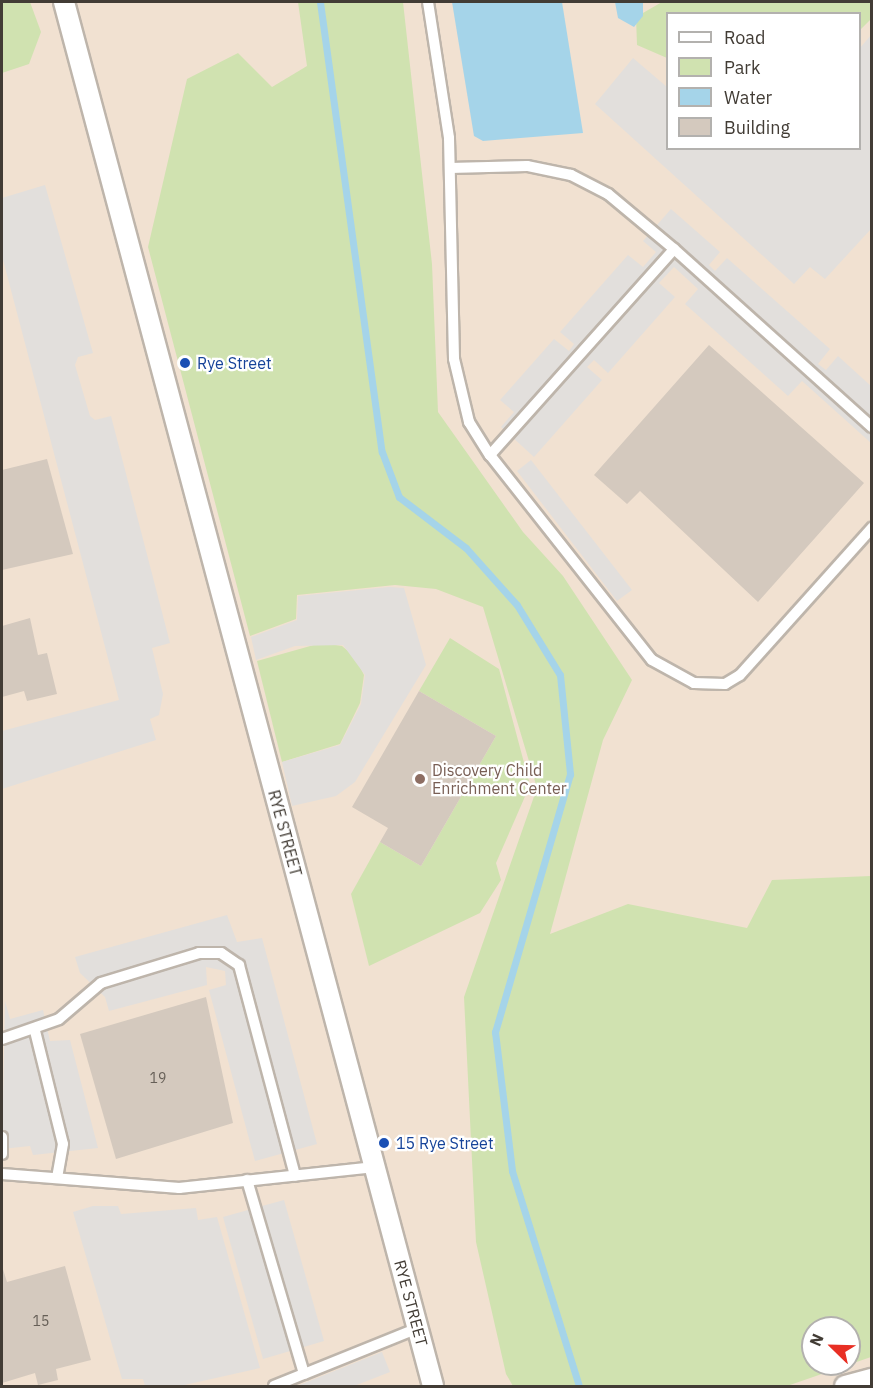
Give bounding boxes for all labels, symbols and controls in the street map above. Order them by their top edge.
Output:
legend [666,12,861,150]
text: Road [724,26,765,49]
text: Park [724,56,760,79]
text: Water [724,86,772,109]
text: Building [724,116,790,139]
place label: Rye Street [197,353,272,373]
marker: Rye Street [178,356,192,370]
place label: Discovery Child Enrichment Center [432,760,567,798]
marker: Discovery Child Enrichment Center [413,772,427,786]
street label: RYE STREET [264,788,306,878]
house number: 19 [150,1070,166,1086]
place label: 15 Rye Street [396,1133,494,1153]
marker: 15 Rye Street [377,1136,391,1150]
street label: RYE STREET [390,1258,432,1348]
house number: 15 [33,1313,49,1329]
north arrow [801,1316,861,1376]
text: N [805,1331,828,1349]

